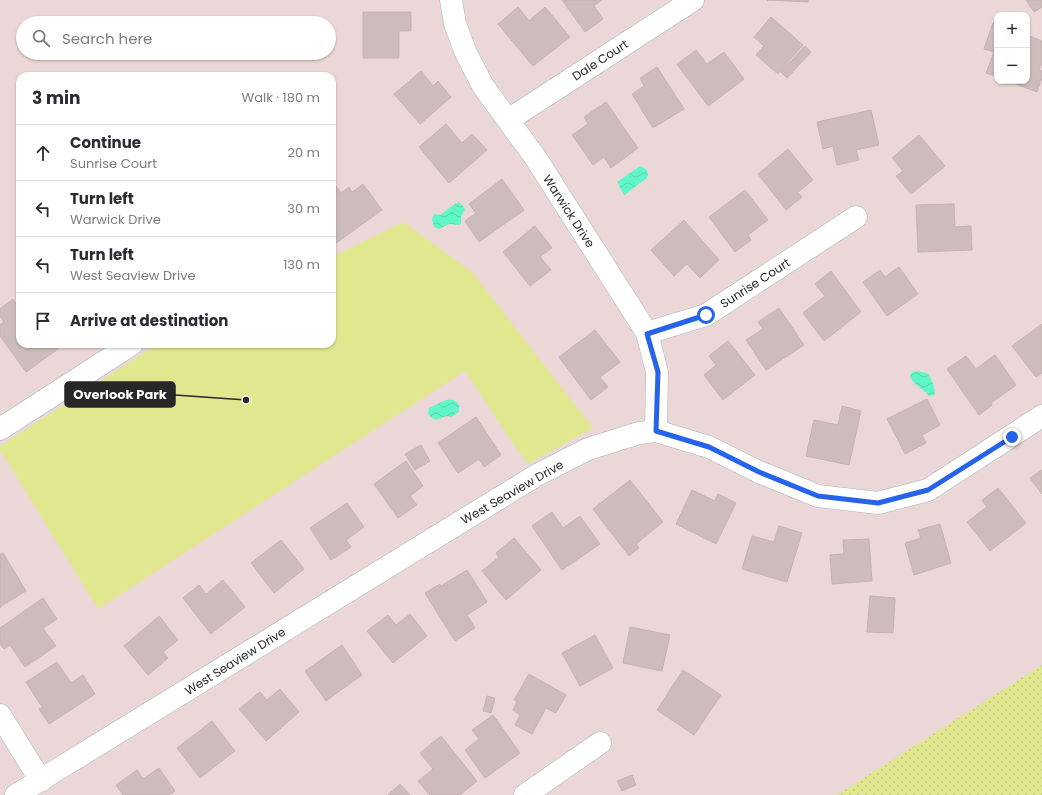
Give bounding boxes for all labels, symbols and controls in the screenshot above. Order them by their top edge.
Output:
map controls [994,12,1030,84]
button: + [994,12,1030,48]
search box [16,16,336,60]
icon: search [30,27,52,49]
text: Search here [62,28,152,49]
street label: Dale Court [569,36,631,84]
button: − [994,48,1030,84]
text: 3 min [32,86,80,110]
text: Walk · 180 m [242,88,320,107]
text: Continue [70,132,141,153]
icon: ahead [32,142,54,164]
text: 20 m [287,143,320,162]
text: Sunrise Court [70,154,157,173]
street label: Warwick Drive [539,171,599,251]
text: Turn left [70,188,134,209]
icon: left [32,198,54,220]
text: 30 m [287,199,320,218]
text: Warwick Drive [70,210,161,229]
text: Turn left [70,244,134,265]
icon: left [32,254,54,276]
street label: Sunrise Court [717,254,793,312]
text: 130 m [283,255,320,274]
text: West Seaview Drive [70,266,196,285]
route start [697,306,715,324]
icon: arrive [32,310,54,332]
text: Arrive at destination [70,310,228,331]
callout: Overlook Park [65,382,175,407]
text: Overlook Park [73,385,167,404]
route end [1003,428,1021,446]
street label: West Seaview Drive [458,456,566,528]
street label: West Seaview Drive [181,623,289,699]

